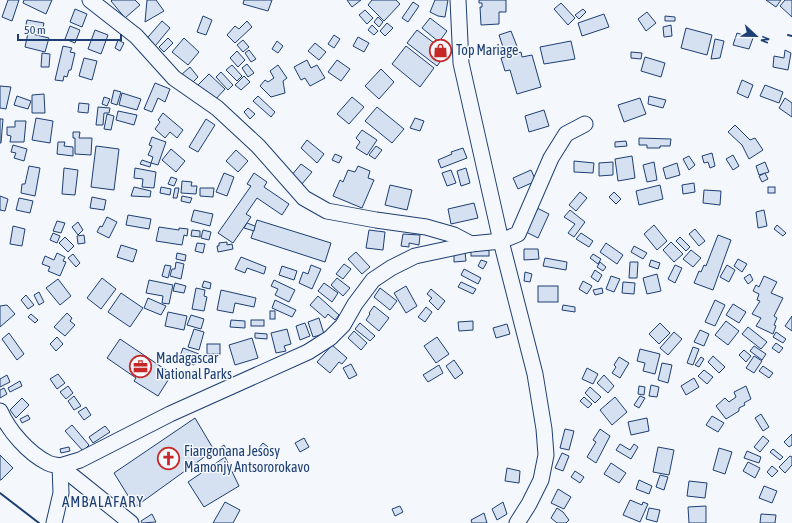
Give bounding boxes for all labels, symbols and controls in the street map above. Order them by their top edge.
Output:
scale bar [18,16,121,42]
north arrow [736,16,776,56]
text: 50 m [24,23,46,37]
text: N [758,34,772,45]
shop icon: Top Mariage [428,37,454,63]
place label: Top Mariage [456,42,518,58]
place label: Madagascar National Parks [156,350,232,382]
office icon: Madagascar National Parks [127,353,153,379]
place label: Fiangonana Jesosy Mamonjy Antsororokavo [184,443,310,475]
church icon: Fiangonana Jesosy Mamonjy Antsororokavo [156,446,182,472]
district label: AMBALAFARY [62,493,144,510]

